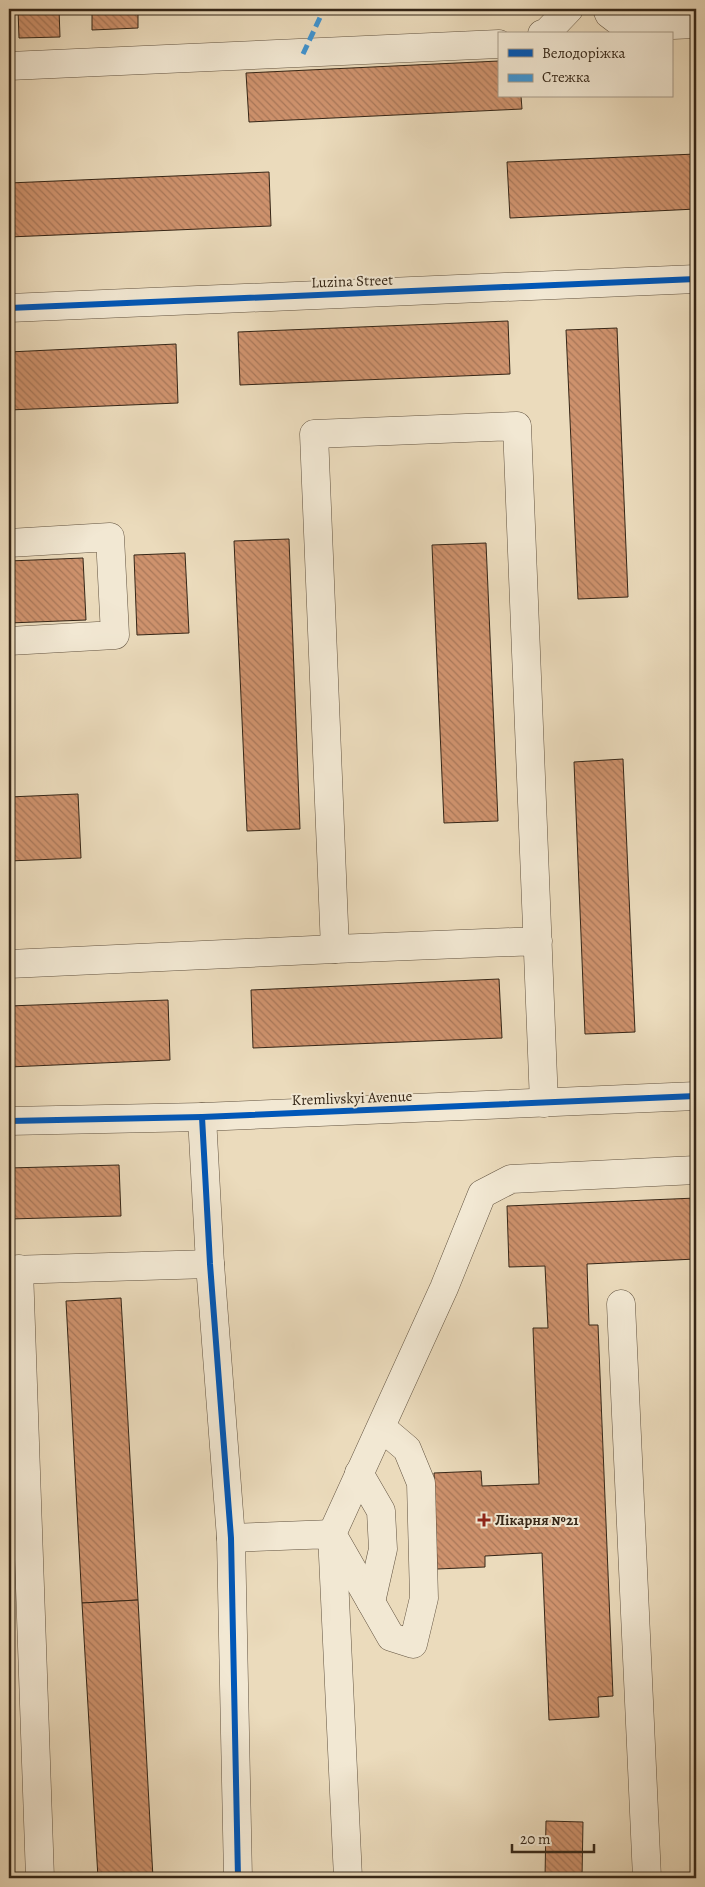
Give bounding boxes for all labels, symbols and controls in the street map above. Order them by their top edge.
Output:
legend [498,32,672,98]
text: Велодоріжка [542,43,626,63]
text: Стежка [542,67,590,87]
street label: Luzina Street [311,270,393,292]
street label: Kremlivskyi Avenue [291,1086,413,1110]
place label: Лікарня №21 [495,1510,579,1530]
marker: Лікарня №21 [477,1513,491,1527]
scale bar [512,1822,595,1854]
text: 20 m [520,1829,551,1849]

